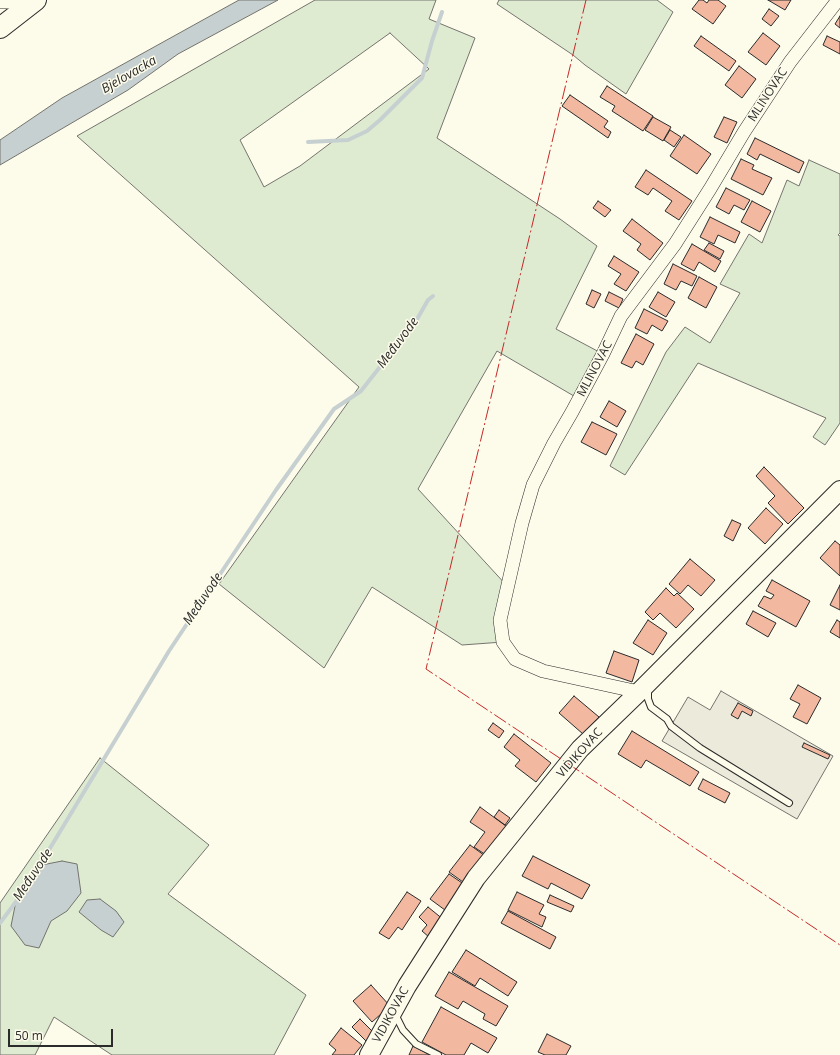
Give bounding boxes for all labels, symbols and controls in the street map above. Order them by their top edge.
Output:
water label: Bjelovacka [99,53,159,97]
street label: MLINOVAC [745,65,791,125]
water label: Međuvode [374,314,422,372]
street label: MLINOVAC [574,339,616,399]
water label: Međuvode [180,570,226,628]
street label: VIDIKOVAC [554,725,606,781]
water label: Međuvode [10,846,56,904]
street label: VIDIKOVAC [370,985,412,1045]
scale bar [10,1021,115,1047]
text: 50 m [15,1027,43,1044]

